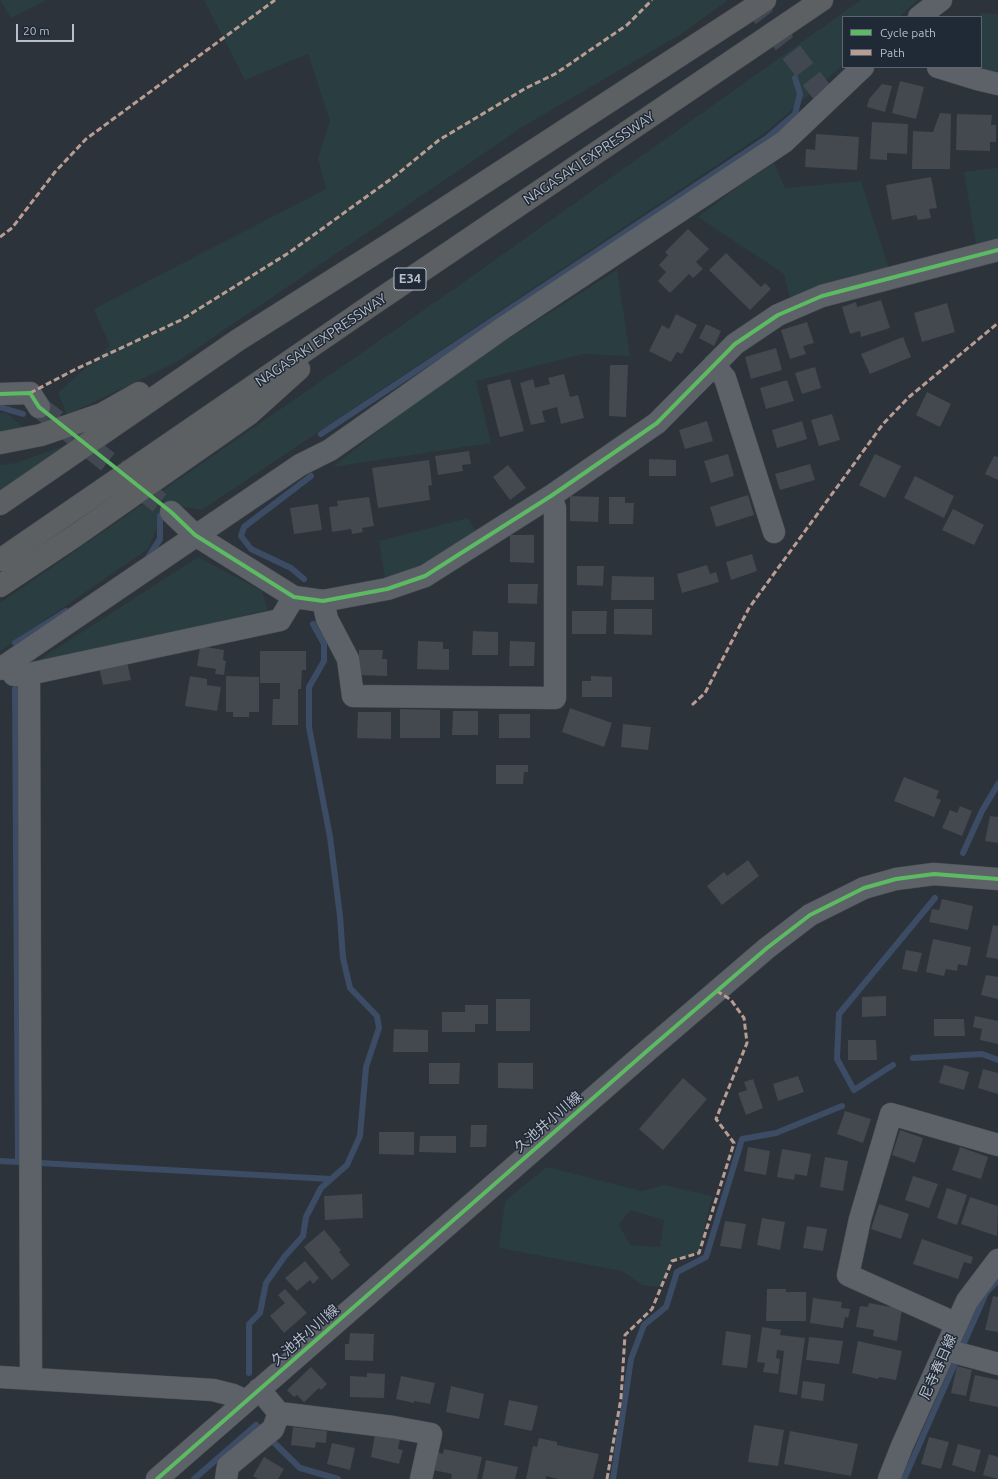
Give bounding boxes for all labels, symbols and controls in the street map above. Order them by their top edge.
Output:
scale bar [18,16,76,42]
legend [842,16,982,68]
text: 20 m [23,24,50,37]
text: Cycle path [880,26,936,39]
text: Path [880,46,905,59]
street label: NAGASAKI EXPRESSWAY [520,108,658,208]
road number: E34 [394,268,426,290]
street label: NAGASAKI EXPRESSWAY [252,290,390,390]
street label: 久池井小川線 [511,1088,585,1156]
street label: 久池井小川線 [268,1301,342,1369]
street label: 尼寺春日線 [916,1332,960,1402]

